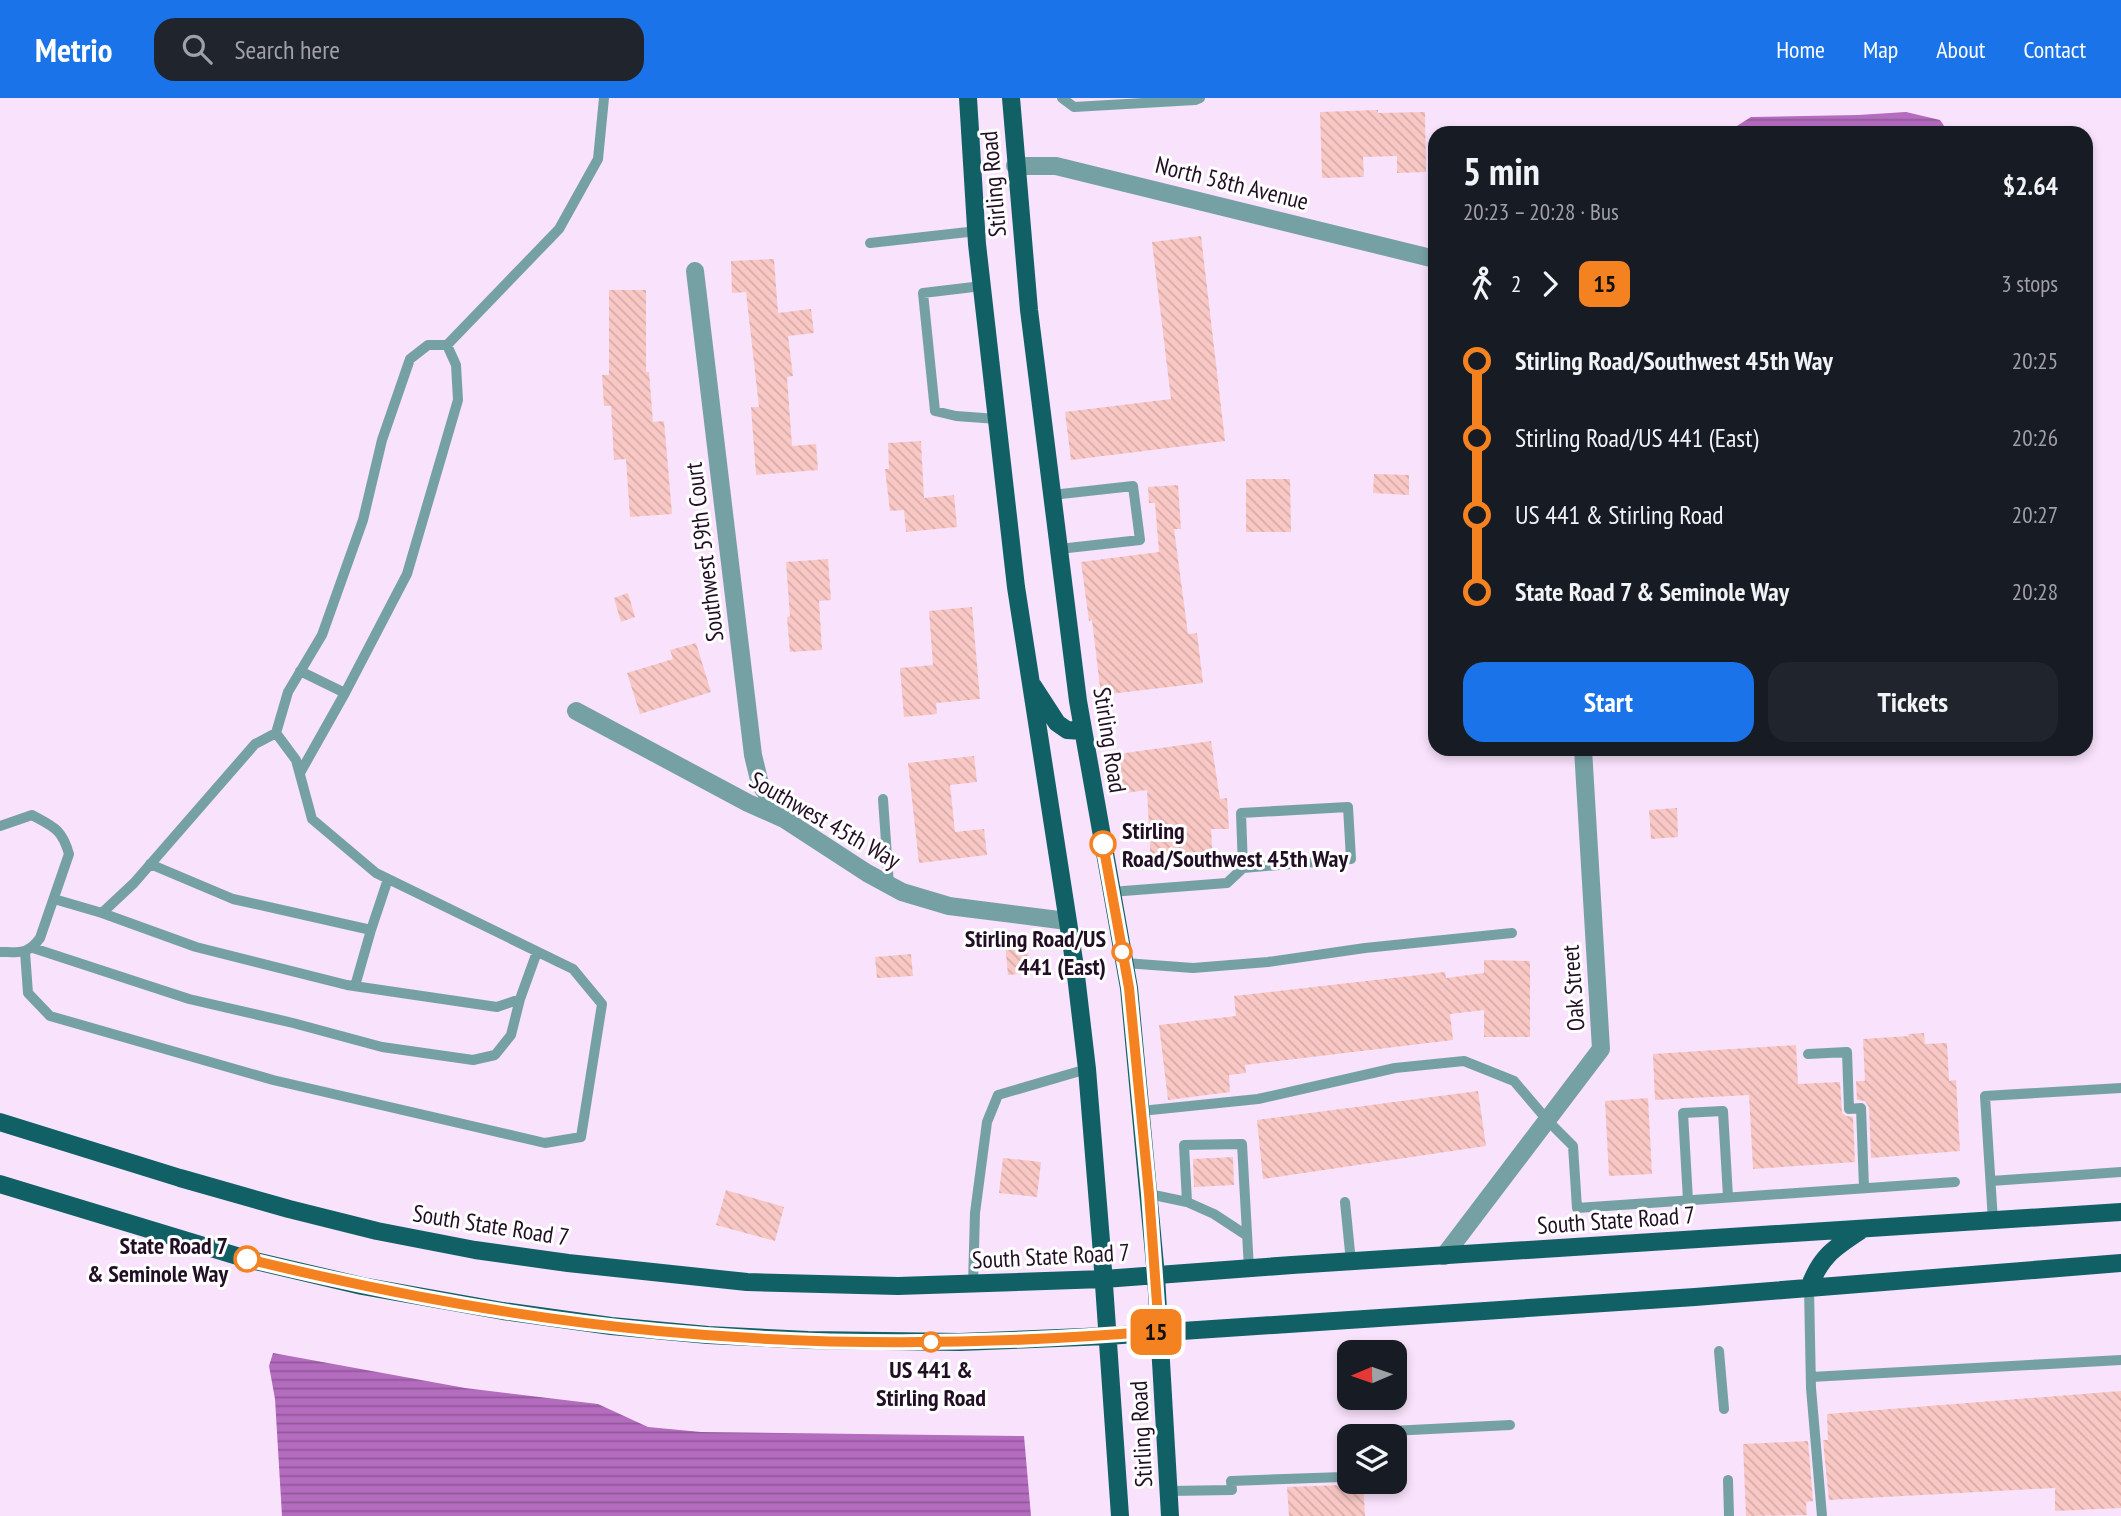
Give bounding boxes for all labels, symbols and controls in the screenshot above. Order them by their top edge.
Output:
search box [154,18,644,81]
text: Metrio [35,28,112,71]
icon: search [178,30,216,68]
text: Search here [234,33,340,66]
text: Home [1776,34,1825,65]
text: Map [1863,34,1898,65]
text: About [1936,34,1985,65]
text: Contact [2023,34,2086,65]
street label: Stirling Road [973,130,1013,238]
text: 5 min [1463,146,1540,195]
street label: North 58th Avenue [1152,149,1312,217]
text: $2.64 [2003,169,2058,202]
text: 20:23 – 20:28 · Bus [1463,197,1619,226]
icon: walk [1463,265,1501,303]
icon: forward [1531,265,1569,303]
text: 15 [1593,268,1616,299]
text: 2 [1511,269,1521,298]
text: 3 stops [2001,269,2058,298]
text: Stirling Road/Southwest 45th Way [1515,344,1833,377]
text: 20:25 [2012,346,2058,375]
text: Stirling Road/US 441 (East) [1515,421,1758,454]
text: 20:26 [2012,423,2058,452]
street label: Southwest 59th Court [678,460,730,644]
text: US 441 & Stirling Road [1515,498,1724,531]
text: 20:27 [2012,500,2058,529]
text: State Road 7 & Seminole Way [1515,575,1789,608]
text: 20:28 [2012,577,2058,606]
button: Start [1463,662,1754,742]
button: Tickets [1768,662,2058,742]
street label: Stirling Road [1086,685,1134,795]
street label: Southwest 45th Way [744,764,906,876]
place label: Stirling Road/Southwest 45th Way [1122,815,1348,874]
marker: Stirling Road/Southwest 45th Way [1090,831,1116,857]
place label: Stirling Road/US 441 (East) [965,923,1106,982]
marker: Stirling Road/US 441 (East) [1112,942,1132,962]
street label: Oak Street [1555,943,1591,1032]
street label: South State Road 7 [411,1197,571,1253]
street label: South State Road 7 [1536,1199,1696,1241]
place label: State Road 7 & Seminole Way [87,1230,228,1289]
street label: South State Road 7 [971,1236,1131,1276]
marker: State Road 7 & Seminole Way [234,1246,260,1272]
line badge: 15 [1124,1309,1188,1355]
text: 15 [1145,1316,1167,1347]
marker: US 441 & Stirling Road [921,1332,941,1352]
north arrow [1337,1340,1407,1410]
map controls [1337,1340,1407,1494]
place label: US 441 & Stirling Road [876,1354,986,1413]
street label: Stirling Road [1123,1380,1159,1488]
button: layers [1337,1424,1407,1494]

